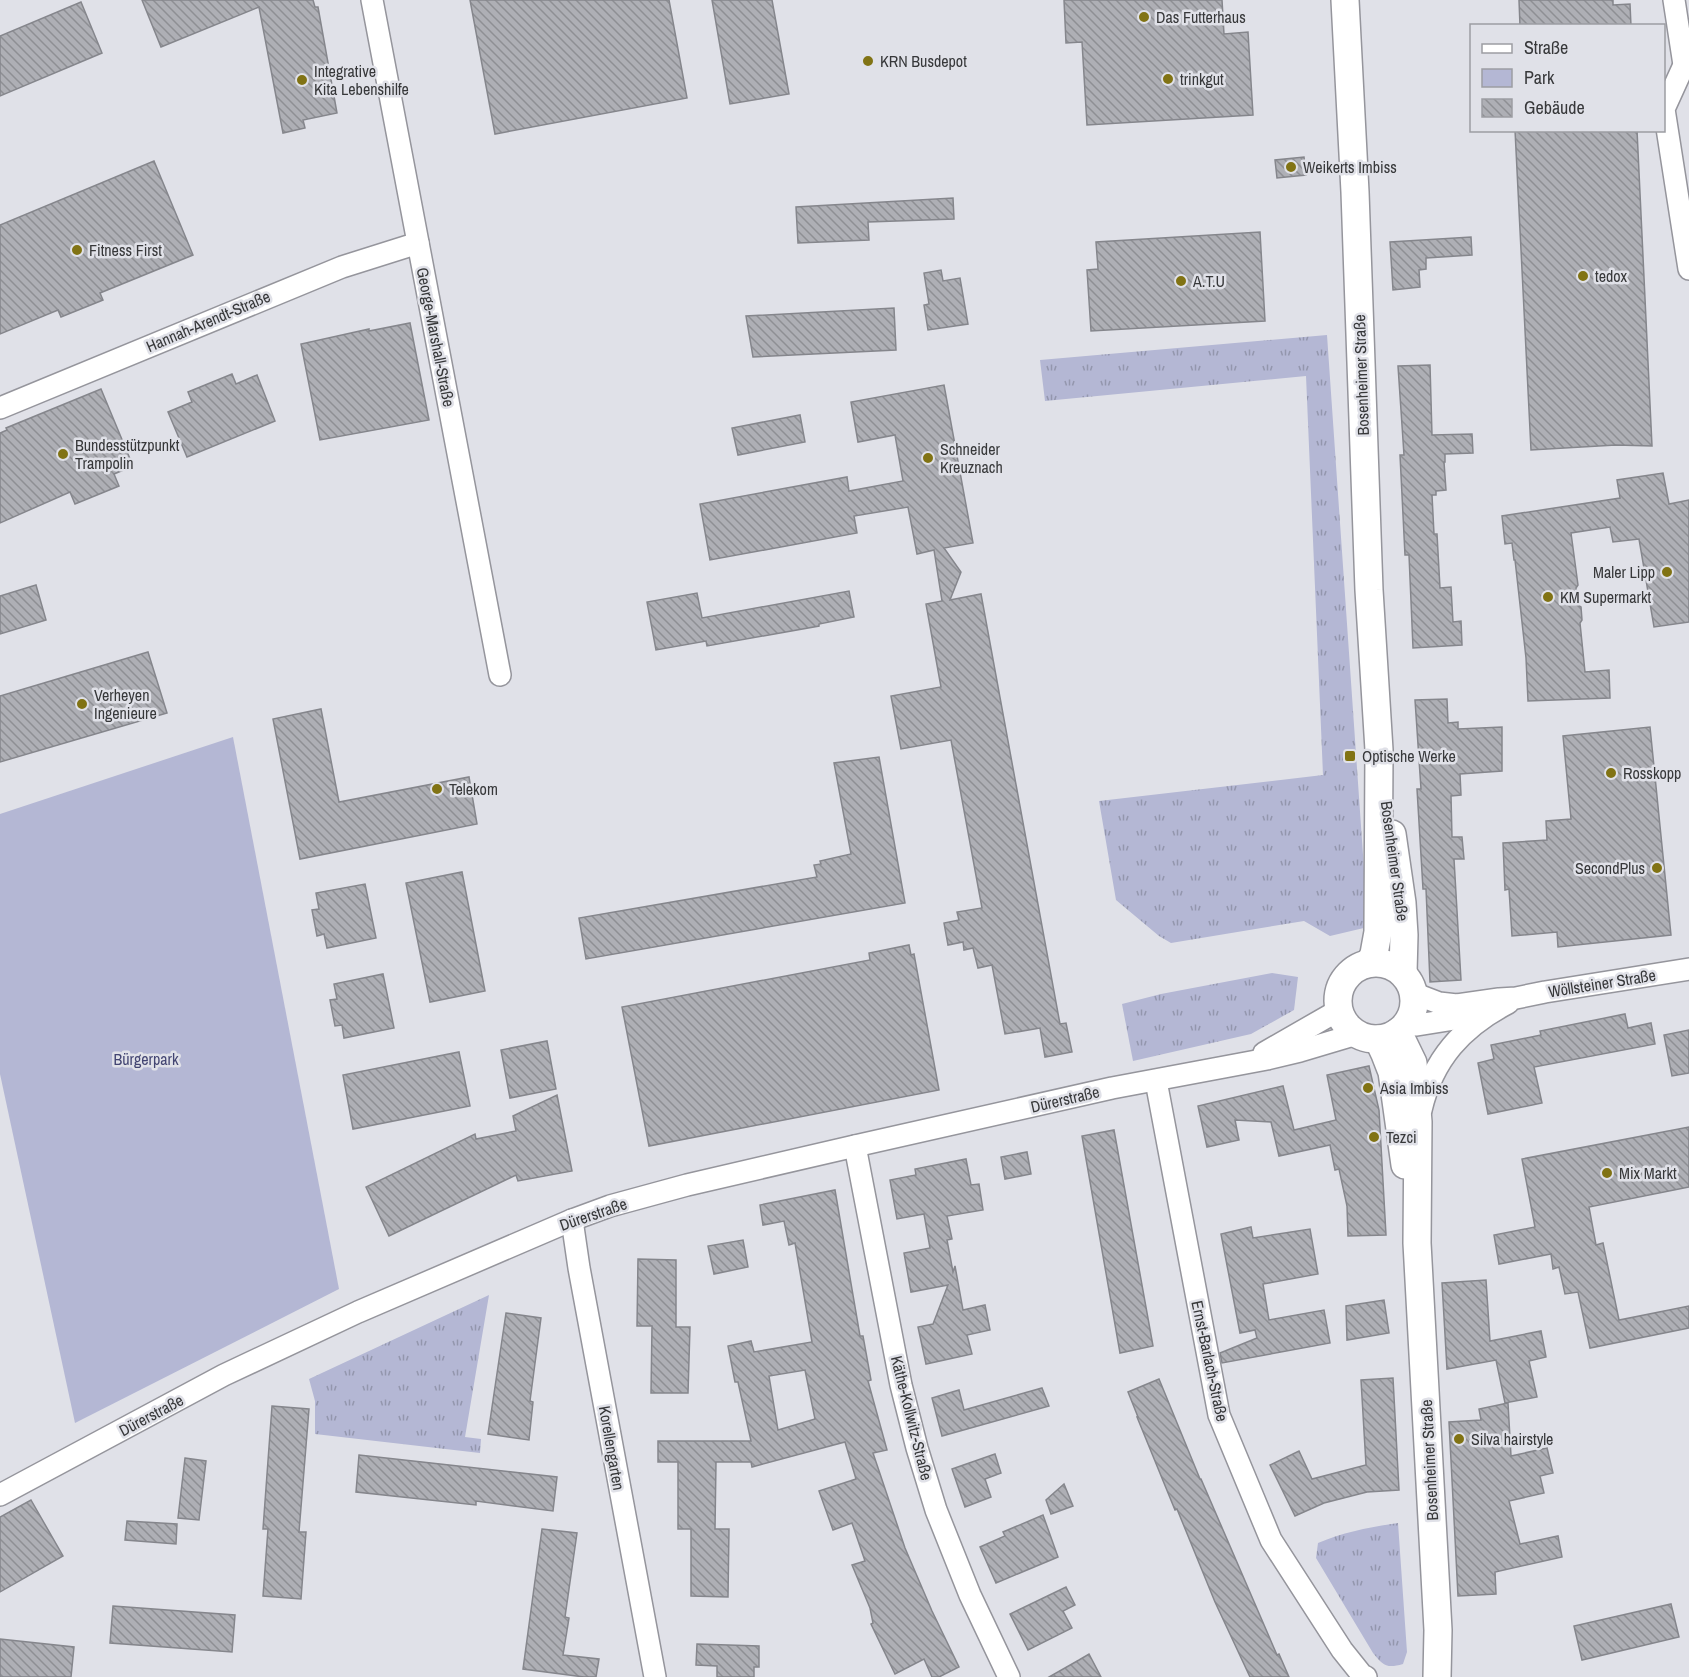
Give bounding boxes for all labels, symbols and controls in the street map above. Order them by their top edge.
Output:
place label: Das Futterhaus [1156,6,1246,28]
marker: Das Futterhaus [1137,10,1151,24]
legend [1470,24,1665,132]
text: Straße [1524,35,1568,60]
place label: KRN Busdepot [880,50,967,72]
marker: KRN Busdepot [861,54,875,68]
place label: Integrative Kita Lebenshilfe [314,60,409,100]
text: Park [1524,65,1555,90]
place label: trinkgut [1180,68,1224,90]
marker: trinkgut [1161,72,1175,86]
marker: Integrative Kita Lebenshilfe [295,73,309,87]
text: Gebäude [1524,95,1585,120]
place label: Weikerts Imbiss [1303,156,1397,178]
marker: Weikerts Imbiss [1284,160,1298,174]
place label: Fitness First [89,239,162,261]
marker: Fitness First [70,243,84,257]
street label: George-Marshall-Straße [412,265,460,409]
place label: tedox [1595,265,1628,287]
marker: tedox [1576,269,1590,283]
place label: A.T.U [1192,270,1225,292]
marker: A.T.U [1174,274,1188,288]
street label: Hannah-Arendt-Straße [143,285,273,357]
street label: Bosenheimer Straße [1348,314,1374,436]
place label: Bundesstützpunkt Trampolin [75,434,180,474]
place label: Schneider Kreuznach [940,438,1003,478]
marker: Bundesstützpunkt Trampolin [56,447,70,461]
marker: Schneider Kreuznach [921,451,935,465]
place label: Maler Lipp [1593,561,1655,583]
marker: Maler Lipp [1660,565,1674,579]
place label: KM Supermarkt [1560,586,1651,608]
marker: KM Supermarkt [1541,590,1555,604]
place label: Verheyen Ingenieure [94,684,157,724]
marker: Verheyen Ingenieure [75,697,89,711]
place label: Optische Werke [1362,745,1456,767]
marker: Optische Werke [1343,749,1357,763]
place label: Rosskopp [1623,762,1681,784]
marker: Rosskopp [1604,766,1618,780]
place label: Telekom [449,778,498,800]
marker: Telekom [430,782,444,796]
street label: Bosenheimer Straße [1376,800,1414,922]
place label: SecondPlus [1575,857,1645,879]
marker: SecondPlus [1650,861,1664,875]
street label: Wöllsteiner Straße [1547,964,1657,1002]
park label: Bürgerpark [114,1048,179,1070]
place label: Asia Imbiss [1379,1077,1449,1099]
street label: Dürerstraße [1028,1080,1102,1118]
marker: Asia Imbiss [1361,1081,1375,1095]
place label: Tezci [1386,1126,1417,1148]
marker: Tezci [1367,1130,1381,1144]
place label: Mix Markt [1619,1162,1677,1184]
marker: Mix Markt [1600,1166,1614,1180]
street label: Dürerstraße [556,1192,630,1236]
street label: Ernst-Barlach-Straße [1186,1298,1234,1424]
street label: Käthe-Kollwitz-Straße [886,1353,938,1483]
street label: Dürerstraße [115,1389,187,1441]
street label: Bosenheimer Straße [1415,1399,1443,1521]
street label: Korellengarten [594,1404,630,1492]
place label: Silva hairstyle [1471,1428,1553,1450]
marker: Silva hairstyle [1452,1432,1466,1446]

